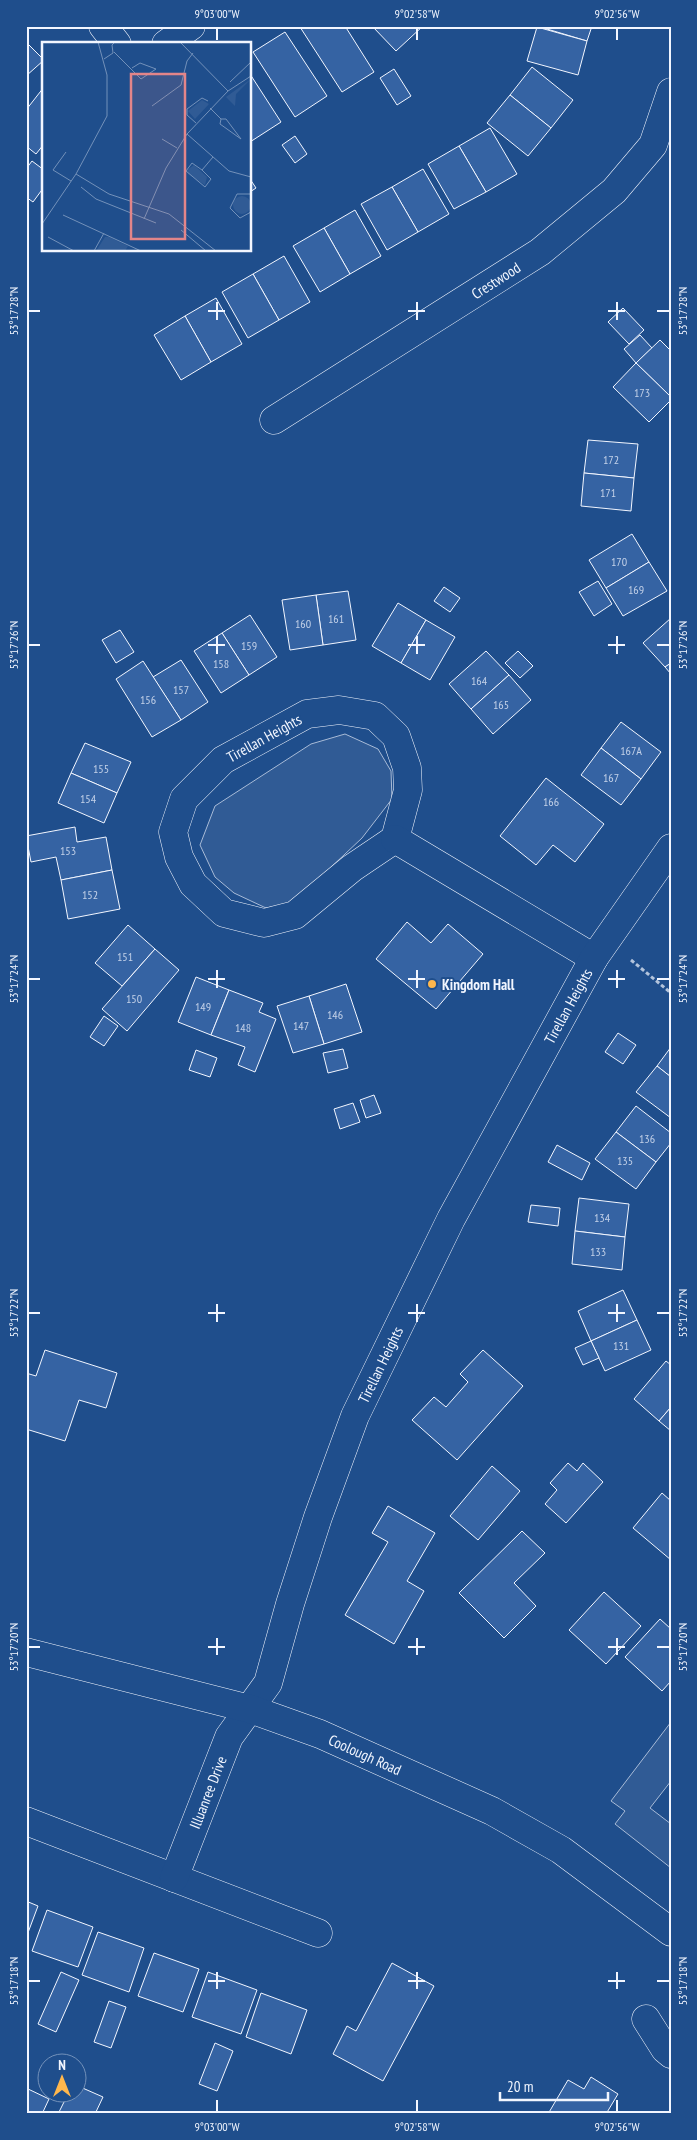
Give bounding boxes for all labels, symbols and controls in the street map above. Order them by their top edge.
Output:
text: 9°03'00"W [194,6,240,21]
text: 9°02'58"W [394,6,440,21]
text: 9°02'56"W [594,6,640,21]
inset map [42,42,251,251]
street label: Crestwood [467,258,524,303]
text: 53°17'28"N [6,287,21,335]
text: 53°17'28"N [675,287,690,335]
house number: 173 [634,385,650,400]
house number: 172 [603,452,619,467]
house number: 171 [600,485,616,500]
house number: 170 [611,554,627,569]
house number: 169 [628,582,644,597]
house number: 161 [328,611,344,626]
house number: 160 [295,616,311,631]
text: 53°17'26"N [6,621,21,669]
text: 53°17'26"N [675,621,690,669]
house number: 159 [241,638,257,653]
house number: 158 [213,656,229,671]
house number: 164 [471,673,488,688]
house number: 157 [173,682,189,697]
house number: 156 [140,692,156,707]
house number: 165 [493,697,509,712]
street label: Tirellan Heights [223,710,305,766]
house number: 167A [620,743,642,758]
house number: 155 [93,761,109,776]
house number: 167 [603,770,619,785]
house number: 154 [80,791,97,806]
house number: 166 [543,794,559,809]
house number: 153 [60,843,76,858]
house number: 152 [82,887,98,902]
house number: 151 [117,949,133,964]
text: 53°17'24"N [6,955,21,1003]
text: 53°17'24"N [675,955,690,1003]
street label: Tirellan Heights [539,965,596,1047]
place label: Kingdom Hall [442,975,515,994]
marker: Kingdom Hall [426,978,438,990]
house number: 150 [126,991,142,1006]
house number: 149 [195,999,211,1014]
house number: 146 [327,1007,343,1022]
house number: 147 [293,1018,309,1033]
house number: 148 [235,1020,251,1035]
house number: 136 [639,1131,655,1146]
house number: 135 [617,1153,633,1168]
house number: 134 [594,1210,611,1225]
house number: 133 [590,1244,606,1259]
text: 53°17'22"N [6,1289,21,1337]
text: 53°17'22"N [675,1289,690,1337]
street label: Tirellan Heights [353,1323,407,1406]
house number: 131 [613,1338,629,1353]
text: 53°17'20"N [6,1623,21,1671]
text: 53°17'20"N [675,1623,690,1671]
street label: Coolough Road [326,1730,405,1779]
street label: Illuanree Drive [185,1753,230,1831]
text: 53°17'18"N [6,1957,21,2005]
text: 53°17'18"N [675,1957,690,2005]
north arrow [38,2052,88,2102]
text: N [58,2056,66,2074]
scale bar [500,2070,607,2102]
text: 20 m [507,2077,533,2096]
text: 9°03'00"W [194,2119,240,2134]
text: 9°02'58"W [394,2119,440,2134]
text: 9°02'56"W [594,2119,640,2134]

